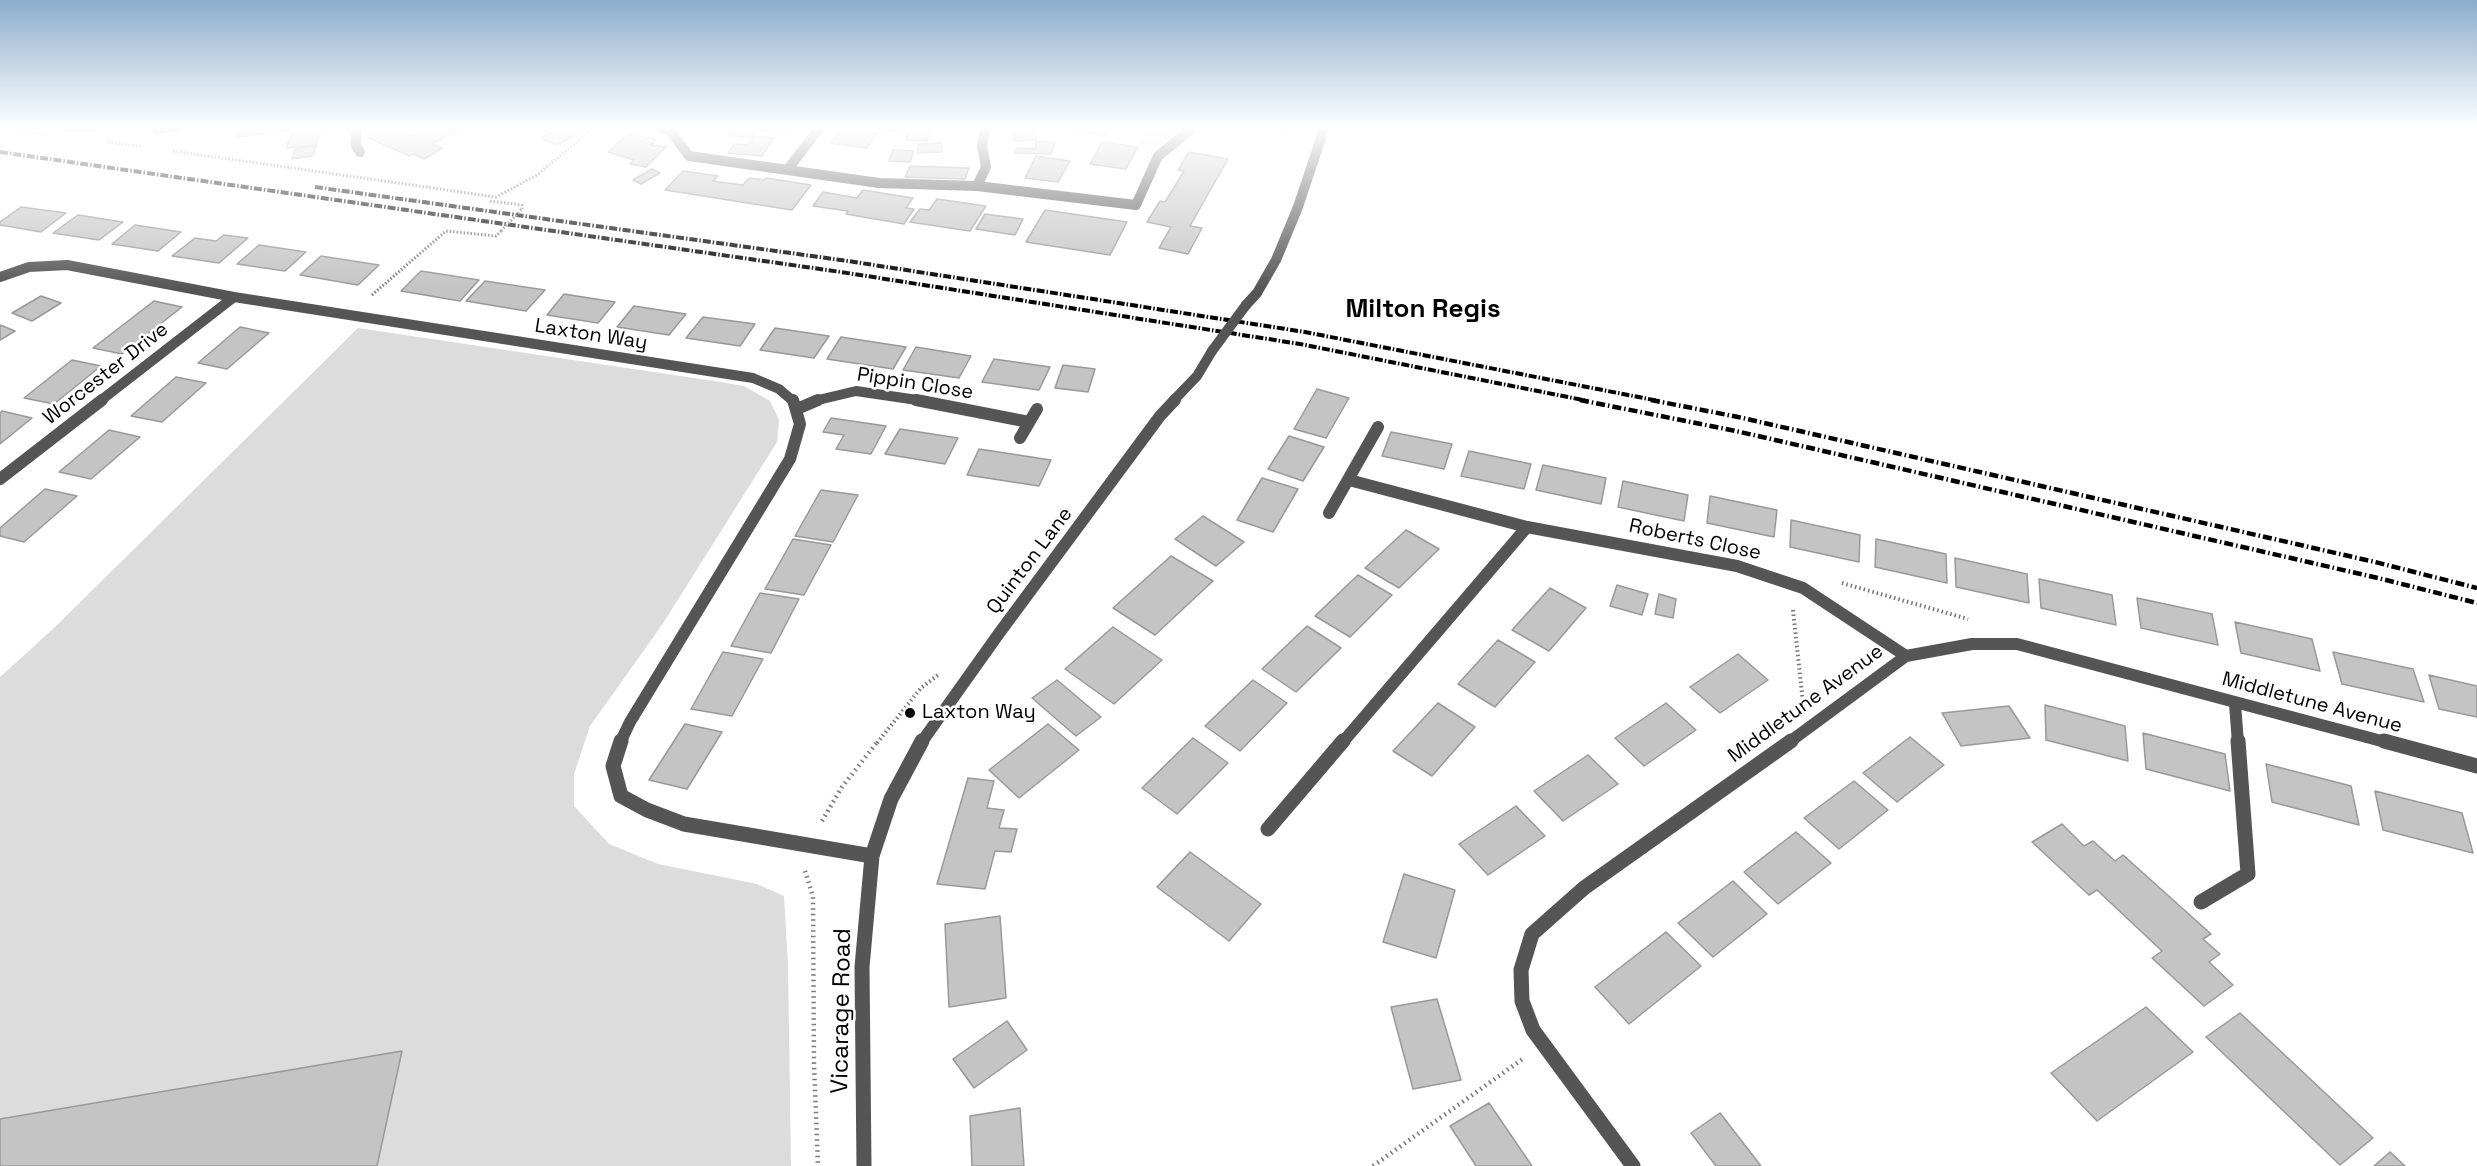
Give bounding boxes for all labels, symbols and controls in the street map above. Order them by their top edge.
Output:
district label: Milton Regis [1345,294,1501,326]
street label: Laxton Way [533,314,649,356]
street label: Worcester Drive [39,318,173,430]
street label: Pippin Close [855,363,975,405]
street label: Quinton Lane [982,503,1078,619]
street label: Roberts Close [1627,514,1763,566]
street label: Middletune Avenue [1724,640,1888,768]
street label: Middletune Avenue [2219,667,2405,739]
place label: Laxton Way [922,701,1036,725]
marker: Laxton Way [903,706,917,720]
street label: Vicarage Road [826,928,858,1094]

